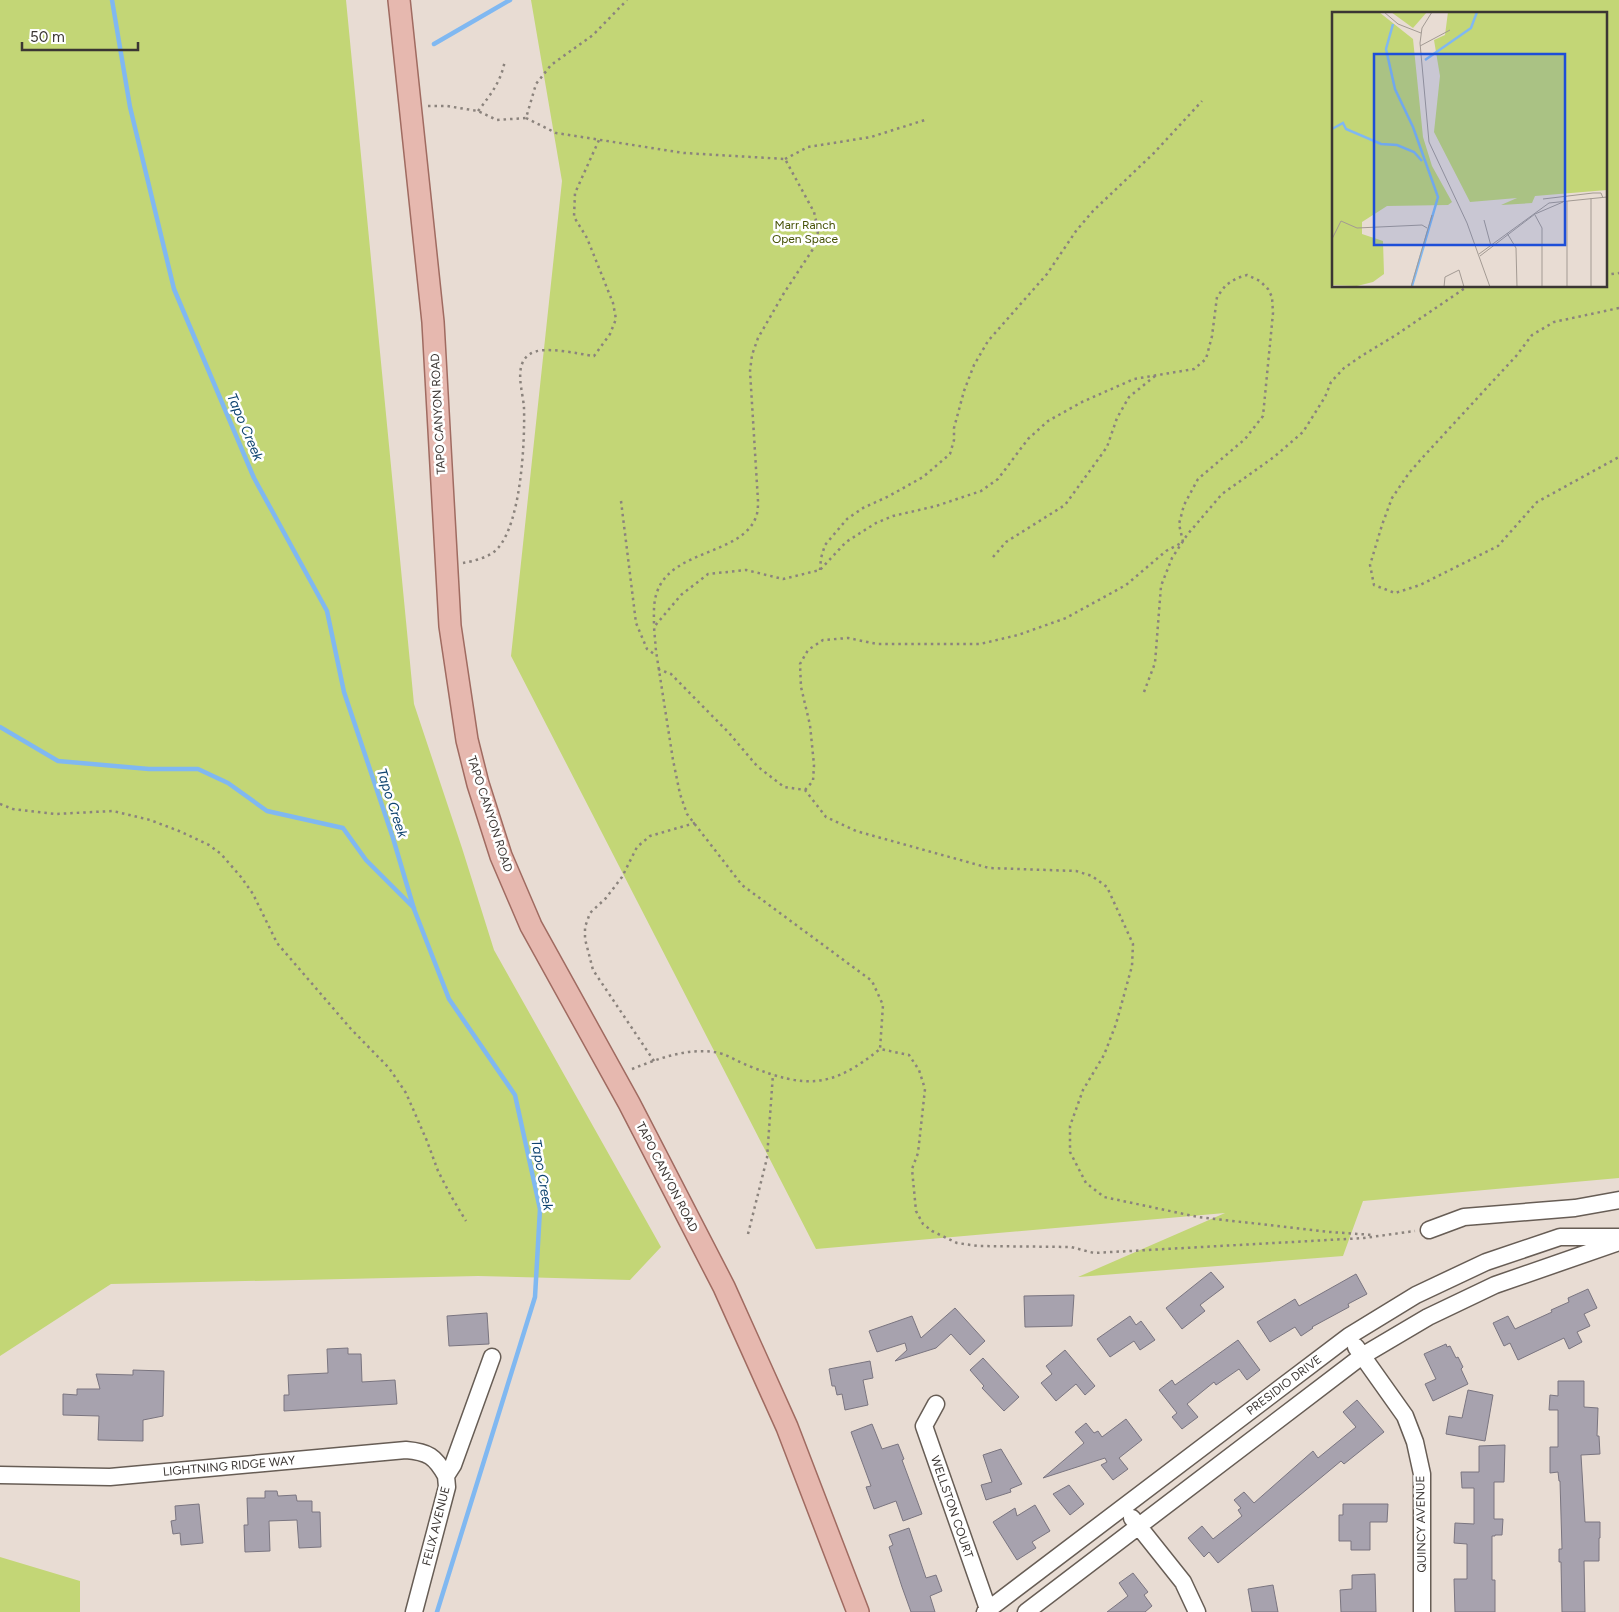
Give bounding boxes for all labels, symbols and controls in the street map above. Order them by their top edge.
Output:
inset map [1332,12,1606,288]
scale bar [22,20,139,52]
text: 50 m [30,28,65,46]
park label: Marr Ranch Open Space [772,218,839,246]
street label: TAPO CANYON ROAD [428,353,448,475]
water label: Tapo Creek [223,391,267,465]
street label: TAPO CANYON ROAD [465,754,515,874]
water label: Tapo Creek [373,766,412,841]
street label: TAPO CANYON ROAD [633,1120,701,1234]
water label: Tapo Creek [527,1138,557,1213]
street label: PRESIDIO DRIVE [1244,1352,1324,1418]
street label: LIGHTNING RIDGE WAY [162,1453,296,1479]
street label: WELLSTON COURT [928,1454,976,1560]
street label: QUINCY AVENUE [1413,1475,1429,1573]
street label: FELIX AVENUE [419,1485,453,1567]

